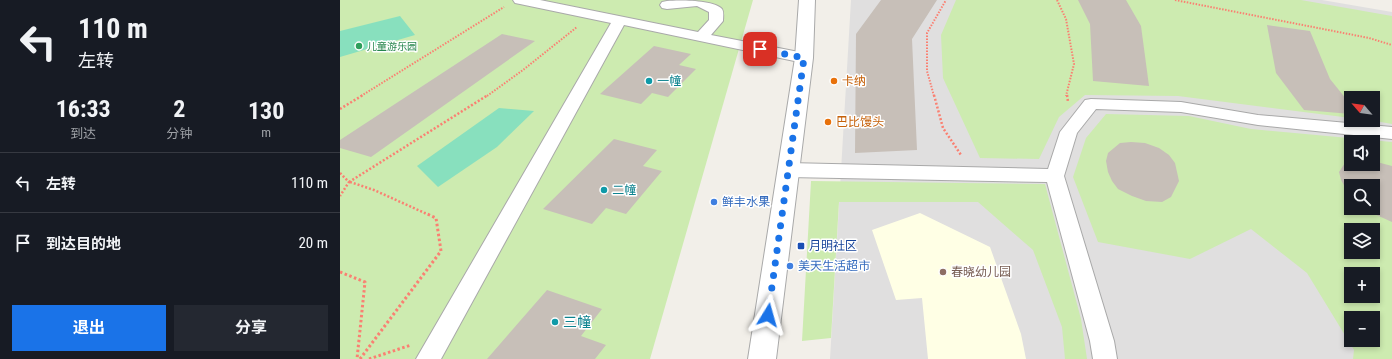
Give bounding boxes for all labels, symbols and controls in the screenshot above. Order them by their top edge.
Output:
text: 110 m [78,12,148,45]
icon: left [12,16,64,68]
pin [743,32,777,66]
icon: arrive [749,38,771,60]
marker: 儿童游乐园 [354,41,364,51]
place label: 儿童游乐园 [367,41,417,52]
text: 左转 [78,50,114,71]
place label: 一幢 [657,74,681,88]
place label: 卡纳 [842,74,866,88]
marker: 一幢 [644,76,654,86]
marker: 卡纳 [829,76,839,86]
north arrow [1344,91,1380,127]
map controls [1344,91,1380,347]
text: 16:33 [56,95,111,123]
text: 2 [173,95,185,123]
text: 130 [248,97,284,125]
place label: 巴比馒头 [836,115,884,129]
marker: 巴比馒头 [823,117,833,127]
text: m [261,125,271,140]
text: 到达 [70,126,96,141]
text: 分钟 [166,126,192,141]
button: sound [1344,135,1380,171]
icon: left [12,172,34,194]
text: 110 m [291,174,328,192]
text: 左转 [46,175,76,193]
button: search [1344,179,1380,215]
place label: 二幢 [612,183,636,197]
marker: 二幢 [599,185,609,195]
place label: 鲜丰水果 [722,195,770,209]
marker: 鲜丰水果 [709,197,719,207]
button: layers [1344,223,1380,259]
icon: arrive [12,232,34,254]
text: 20 m [298,234,328,252]
text: 到达目的地 [46,235,121,253]
place label: 月明社区 [809,239,857,253]
marker: 月明社区 [796,241,806,251]
place label: 美天生活超市 [798,259,870,273]
marker: 美天生活超市 [785,261,795,271]
place label: 春晓幼儿园 [951,265,1011,279]
marker: 春晓幼儿园 [938,267,948,277]
button: + [1344,267,1380,303]
position arrow [747,294,789,336]
button: 退出 [12,305,166,351]
button: 分享 [174,305,328,351]
button: − [1344,311,1380,347]
place label: 三幢 [563,314,591,330]
marker: 三幢 [550,317,560,327]

